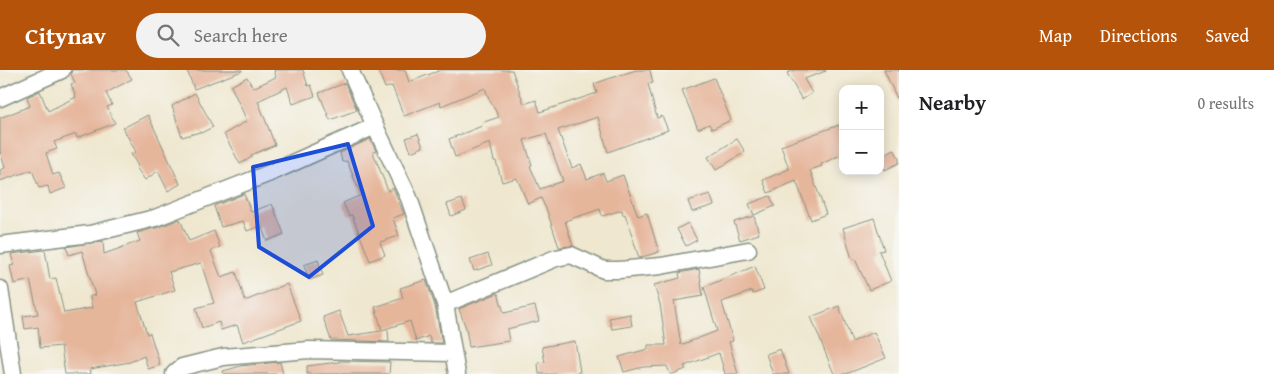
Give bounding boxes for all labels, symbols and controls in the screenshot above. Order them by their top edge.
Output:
search box [136,13,486,58]
text: Citynav [25,18,106,53]
icon: search [154,21,182,49]
text: Search here [194,21,288,49]
text: Map [1039,22,1072,49]
text: Directions [1100,22,1177,49]
text: Saved [1205,22,1249,49]
map controls [839,85,884,175]
button: + [839,85,884,130]
text: Nearby [919,87,986,118]
text: 0 results [1197,91,1254,115]
button: − [839,130,884,175]

